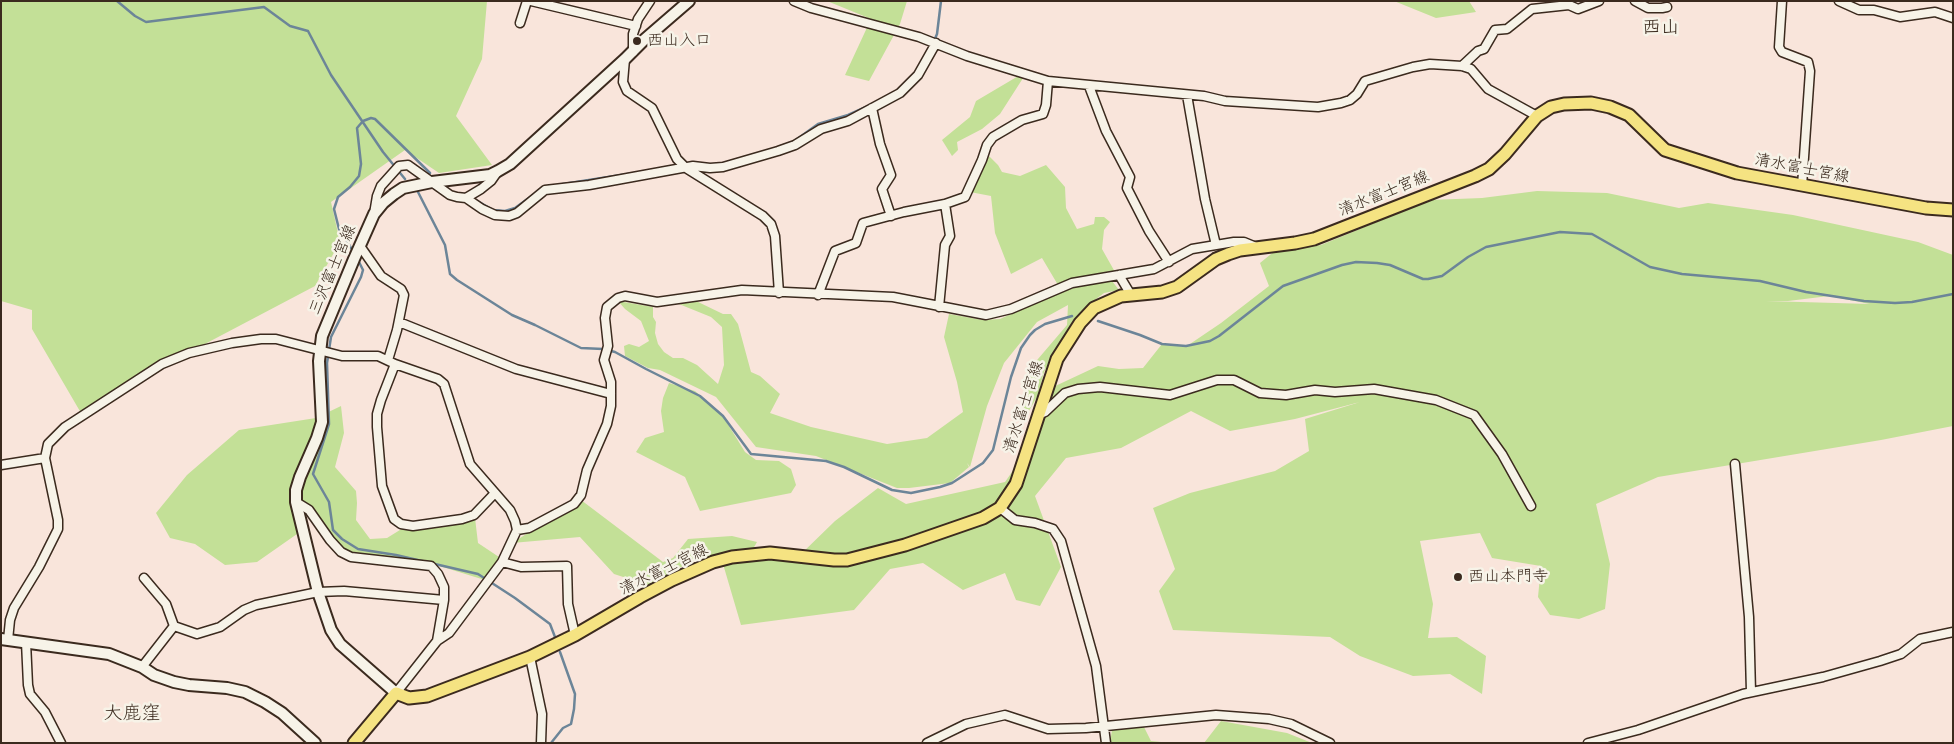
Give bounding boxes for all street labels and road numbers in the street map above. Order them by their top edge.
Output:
street label: 清水富士宮線 [1753,150,1851,188]
street label: 清水富士宮線 [1336,167,1432,221]
street label: 三沢富士宮線 [305,222,361,318]
street label: 清水富士宮線 [1000,358,1048,456]
street label: 清水富士宮線 [617,540,711,600]

